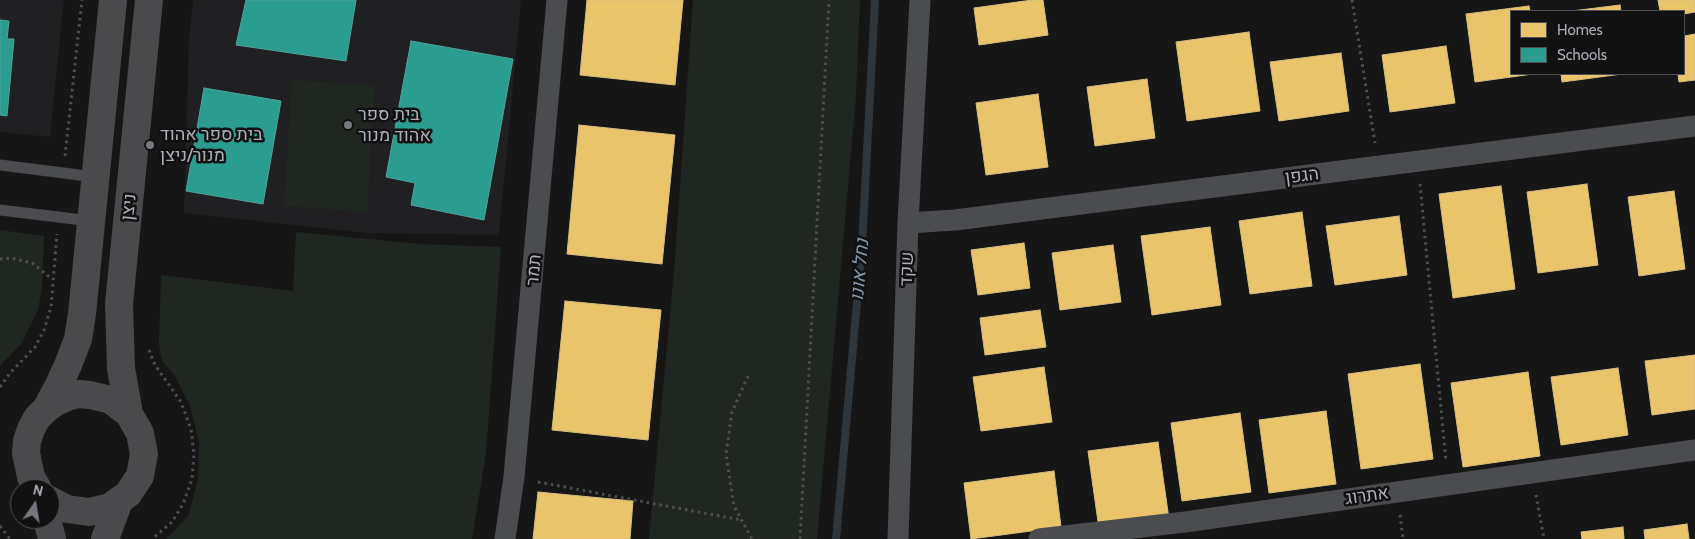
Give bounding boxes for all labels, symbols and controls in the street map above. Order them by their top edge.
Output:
legend [1510,10,1685,75]
text: Homes [1557,21,1603,39]
text: Schools [1557,46,1607,64]
place label: בית ספר אהוד מנור [358,104,431,146]
marker: בית ספר אהוד מנור [342,119,354,131]
place label: בית ספר אהוד מנור/ניצן [160,124,263,166]
marker: בית ספר אהוד מנור/ניצן [144,139,156,151]
street label: הגפן [1284,163,1320,189]
street label: ניצן [117,192,141,222]
water label: נחל אונו [846,238,874,302]
street label: שקד [896,251,918,287]
street label: תמר [522,253,546,287]
north arrow [10,479,60,529]
text: N [31,480,45,500]
street label: אתרוג [1344,482,1390,510]

